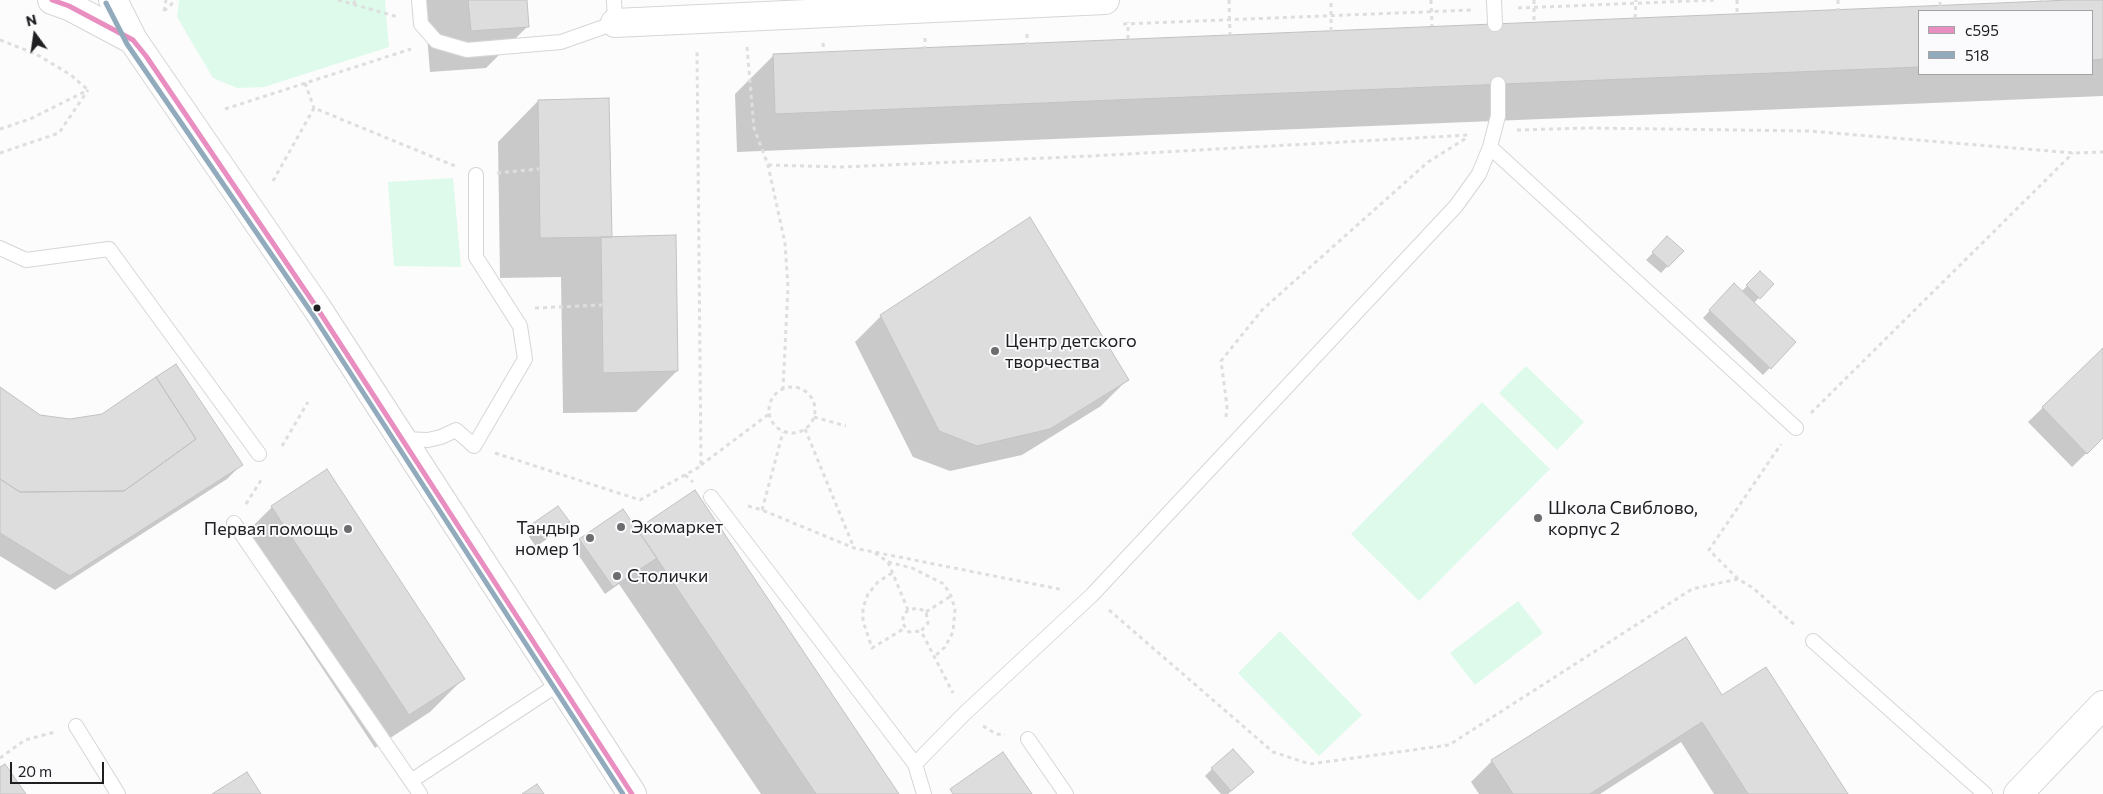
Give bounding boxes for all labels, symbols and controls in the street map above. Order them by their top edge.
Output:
north arrow [10,10,60,60]
text: N [24,10,38,29]
legend [1918,10,2093,75]
text: с595 [1965,21,1999,39]
text: 518 [1965,46,1989,64]
unlabelled marker [312,303,322,313]
place label: Центр детского творчества [1005,330,1137,372]
marker: Центр детского творчества [989,345,1001,357]
place label: Школа Свиблово, корпус 2 [1548,497,1698,540]
marker: Школа Свиблово, корпус 2 [1532,512,1544,524]
place label: Экомаркет [631,516,723,538]
place label: Тандыр номер 1 [515,517,580,560]
place label: Первая помощь [204,518,338,540]
marker: Экомаркет [615,521,627,533]
marker: Первая помощь [342,523,354,535]
marker: Тандыр номер 1 [584,532,596,544]
place label: Столички [627,565,708,587]
marker: Столички [611,570,623,582]
scale bar [12,752,106,784]
text: 20 m [18,762,52,780]

